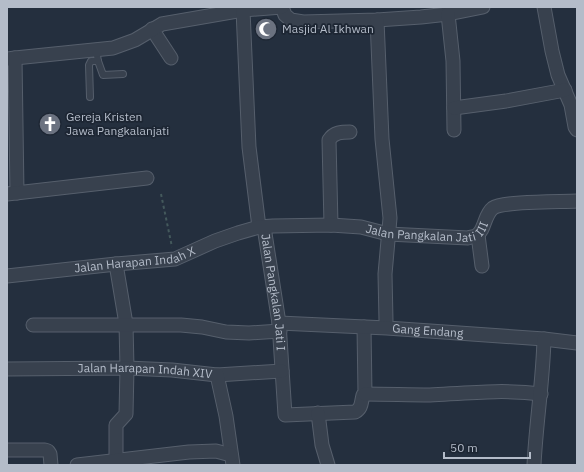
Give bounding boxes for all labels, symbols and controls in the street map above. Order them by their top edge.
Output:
mosque icon: Masjid Al Ikhwan [253,16,279,42]
place label: Masjid Al Ikhwan [282,21,374,36]
place label: Gereja Kristen Jawa Pangkalanjati [66,109,169,138]
church icon: Gereja Kristen Jawa Pangkalanjati [37,111,63,137]
street label: Jalan Pangkalan Jati III [364,219,491,245]
street label: Jalan Pangkalan Jati I [258,233,289,351]
street label: Jalan Harapan Indah X [73,243,198,276]
street label: Gang Endang [392,320,464,340]
street label: Jalan Harapan Indah XIV [78,360,214,381]
scale bar [444,434,530,460]
text: 50 m [450,440,478,455]

